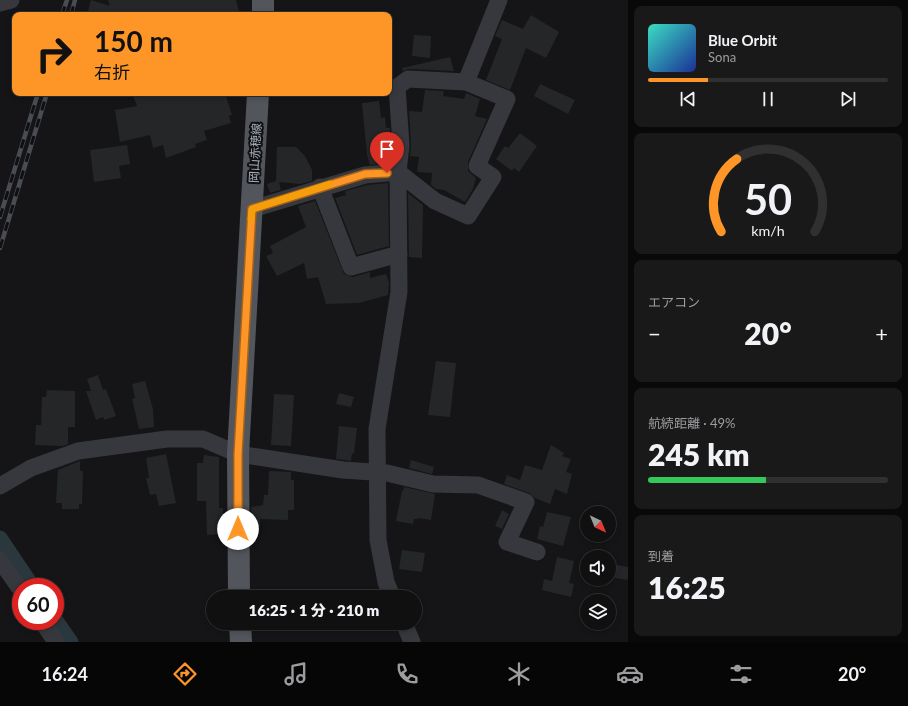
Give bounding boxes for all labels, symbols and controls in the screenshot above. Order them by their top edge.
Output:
text: 150 m [94,24,173,58]
icon: right [28,28,80,80]
text: Blue Orbit [708,31,777,49]
text: Sona [708,49,736,65]
text: 右折 [94,61,130,83]
icon: previous [677,88,699,110]
icon: pause [757,88,779,110]
icon: next [837,88,859,110]
street label: 岡山赤穂線 [246,123,264,183]
pin [370,132,404,173]
icon: arrive [376,138,398,160]
text: 50 [744,174,792,224]
text: km/h [751,221,785,238]
text: エアコン [648,294,700,310]
text: 20° [744,315,792,351]
text: − [648,320,661,347]
text: + [875,320,888,347]
text: 航続距離 · 49% [648,415,736,431]
text: 245 km [648,436,749,472]
north arrow [580,506,616,542]
map controls [580,506,616,630]
position arrow [217,508,259,550]
text: 到着 [648,548,674,564]
button: sound [580,550,616,586]
text: 16:25 [648,569,726,605]
speed limit sign: 60 [12,578,64,630]
button: layers [580,594,616,630]
text: 16:25 · 1 分 · 210 m [249,601,379,619]
icon: directions [171,660,199,688]
icon: music [282,660,310,688]
icon: phone [393,660,421,688]
icon: climate [505,660,533,688]
icon: car [616,660,644,688]
icon: filters [727,660,755,688]
text: 16:24 [42,663,88,685]
text: 20° [838,663,866,685]

